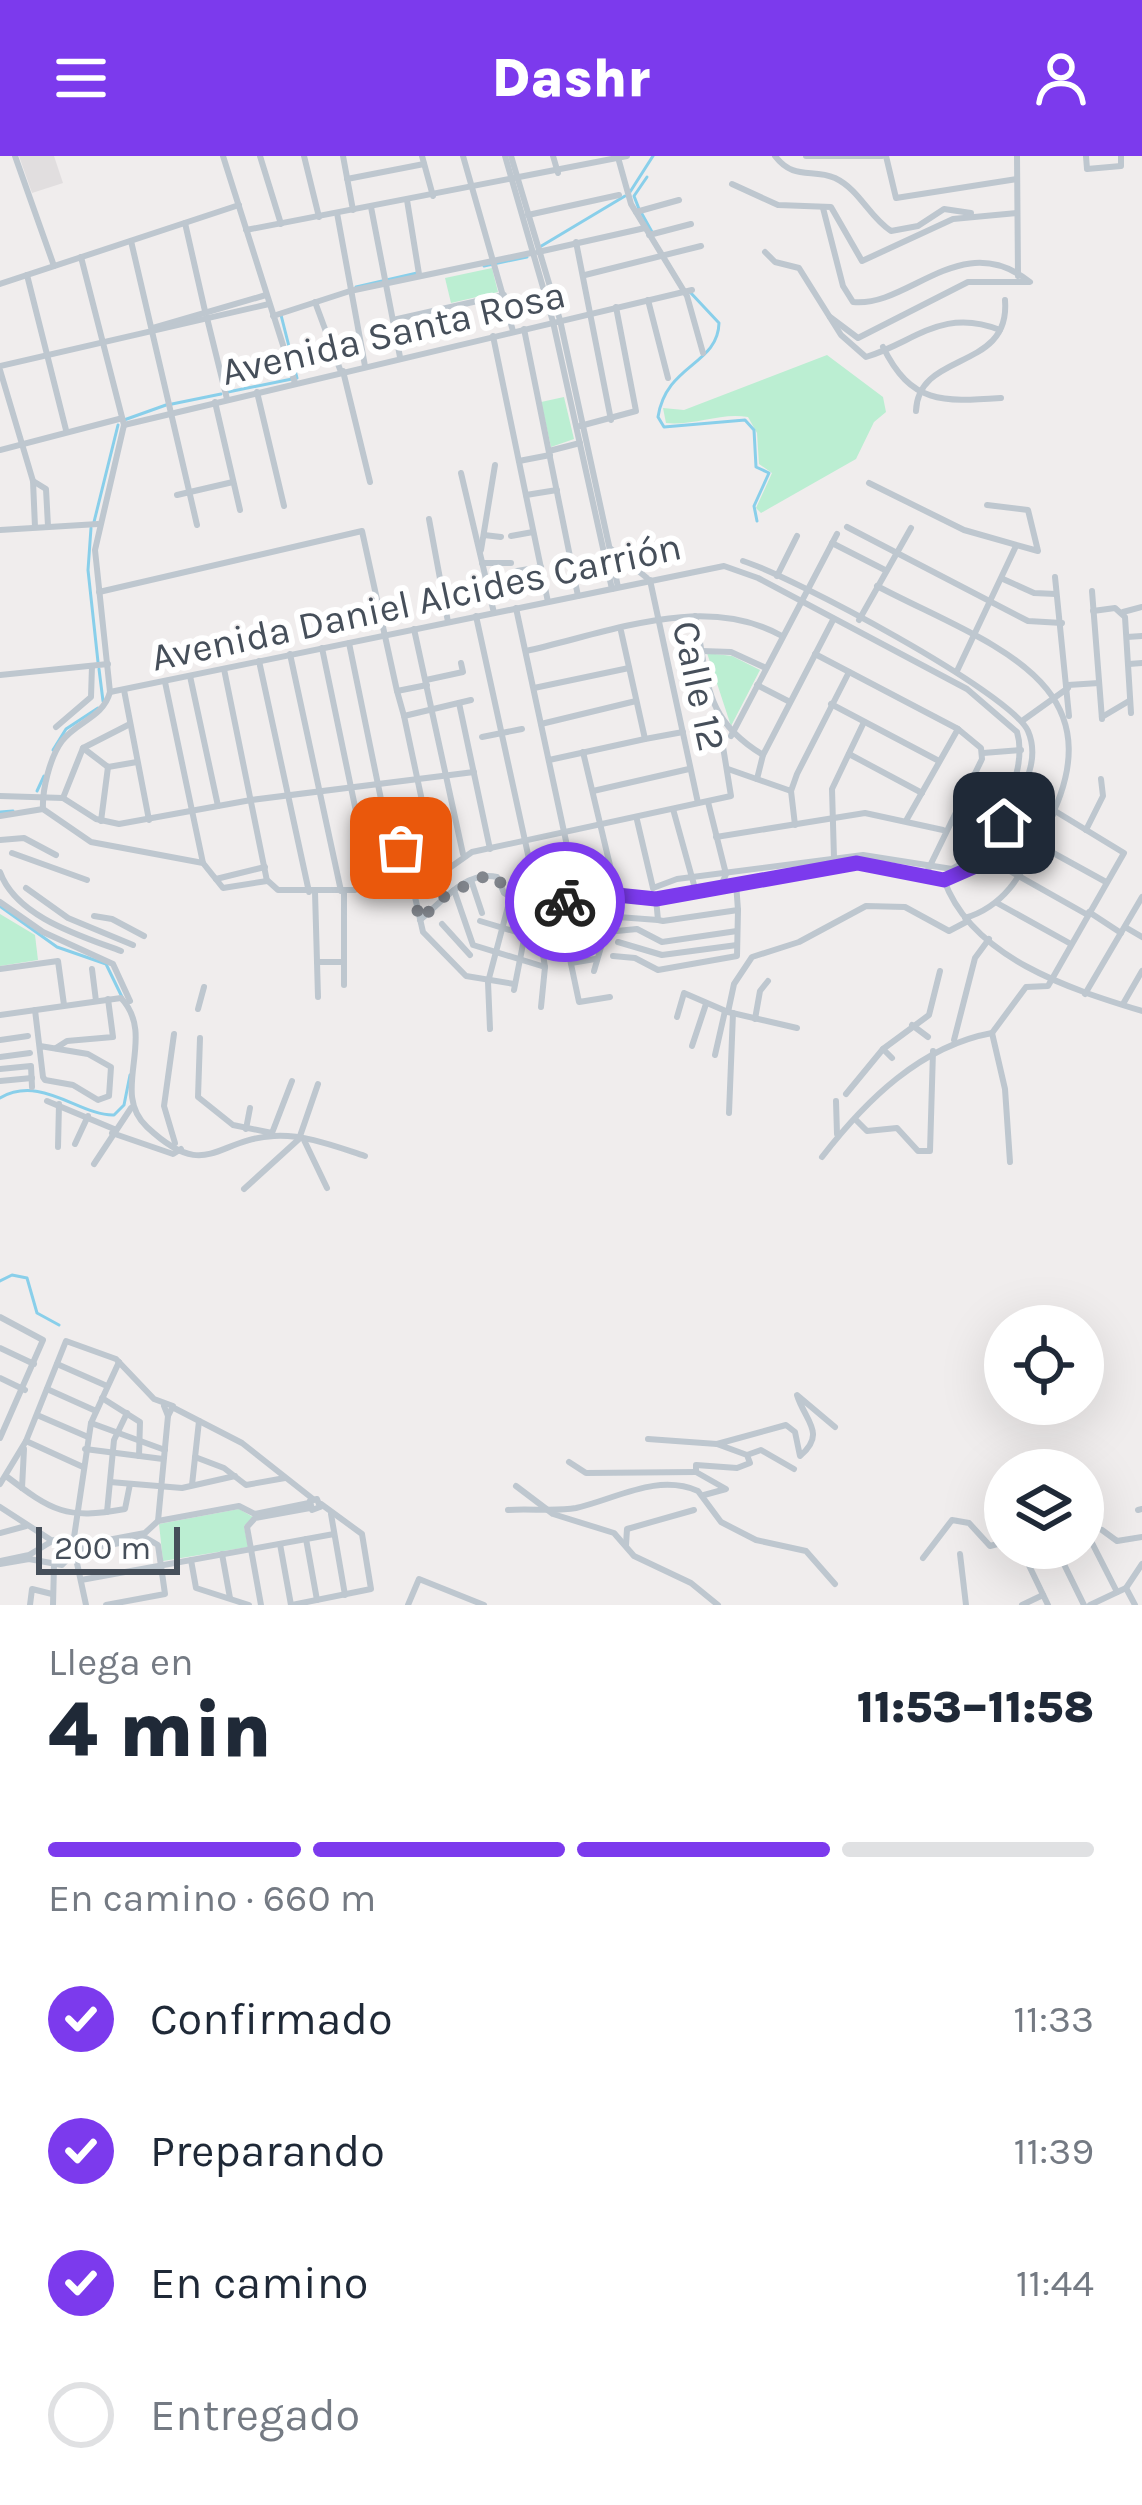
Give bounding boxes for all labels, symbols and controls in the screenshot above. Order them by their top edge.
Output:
icon: menu [48,45,114,111]
icon: person [1028,45,1094,111]
text: Dashr [492,46,650,110]
street label: Avenida Santa Rosa [217,271,570,395]
street label: Avenida Daniel Alcides Carrión [147,523,685,681]
street label: Calle 12 [663,617,735,756]
pin [953,772,1055,874]
icon: home [971,790,1037,856]
pin [350,797,452,899]
icon: bag [368,815,434,881]
courier [505,842,625,962]
icon: bike [532,869,598,935]
map controls [984,1305,1104,1569]
button: locate [984,1305,1104,1425]
button: layers [984,1449,1104,1569]
scale bar [36,1521,180,1574]
text: 200 m [54,1529,151,1567]
text: Llega en [48,1639,194,1685]
text: 11:53–11:58 [857,1681,1094,1733]
text: 4 min [48,1684,272,1776]
text: En camino · 660 m [48,1875,376,1921]
icon: check [48,1986,114,2052]
text: Confirmado [150,1993,393,2045]
text: 11:33 [1013,1996,1094,2042]
icon: check [48,2118,114,2184]
text: Preparando [150,2125,385,2177]
text: 11:39 [1014,2128,1094,2174]
icon: check [48,2250,114,2316]
text: En camino [150,2257,368,2309]
text: 11:44 [1016,2260,1094,2306]
text: Entregado [150,2389,360,2441]

